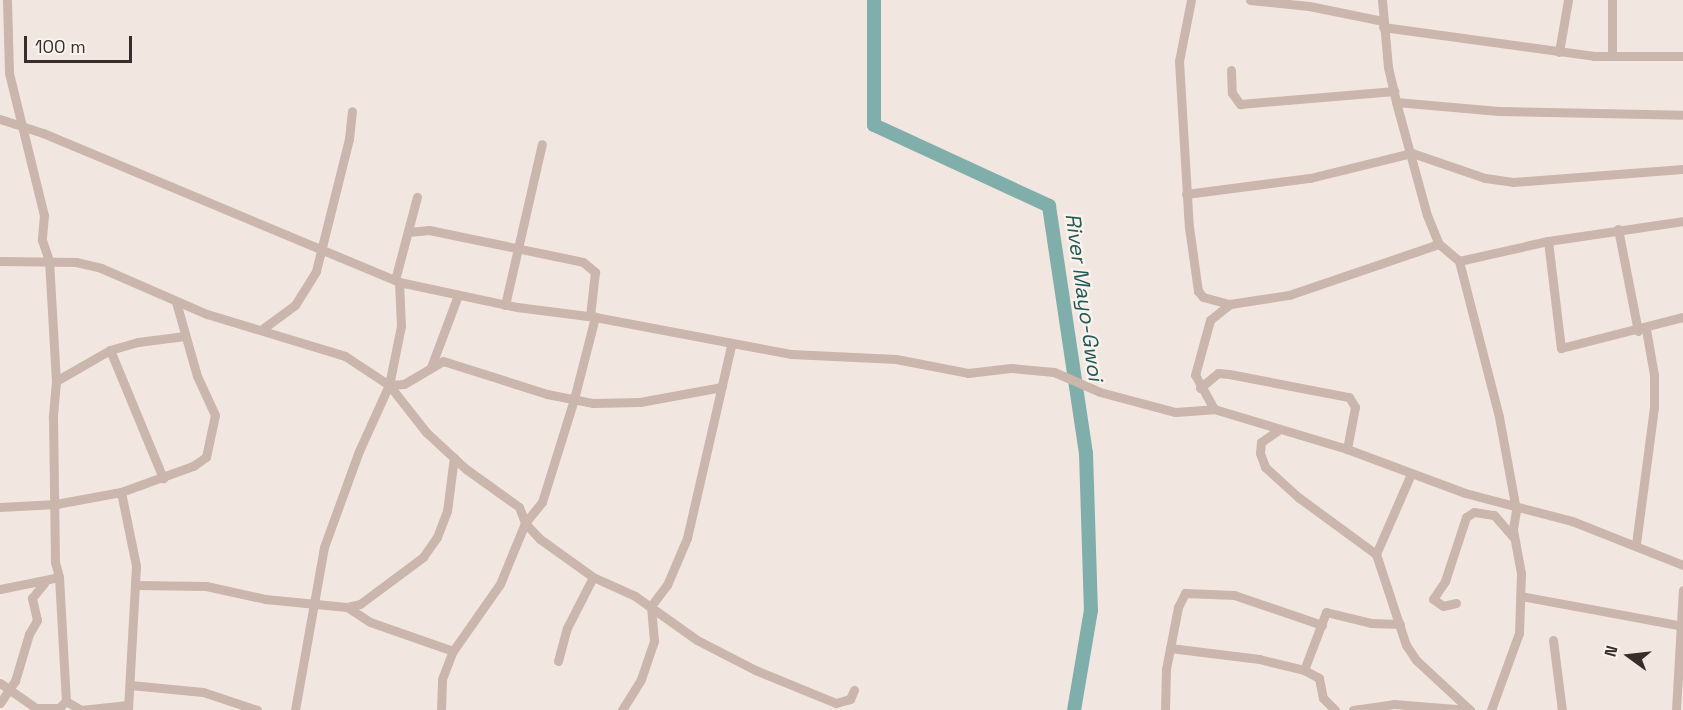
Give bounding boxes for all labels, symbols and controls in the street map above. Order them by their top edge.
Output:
scale bar [27,24,135,62]
text: 100 m [35,35,86,58]
water label: River Mayo-Gwoi [1060,212,1108,382]
north arrow [1599,626,1659,686]
text: N [1600,643,1623,659]

